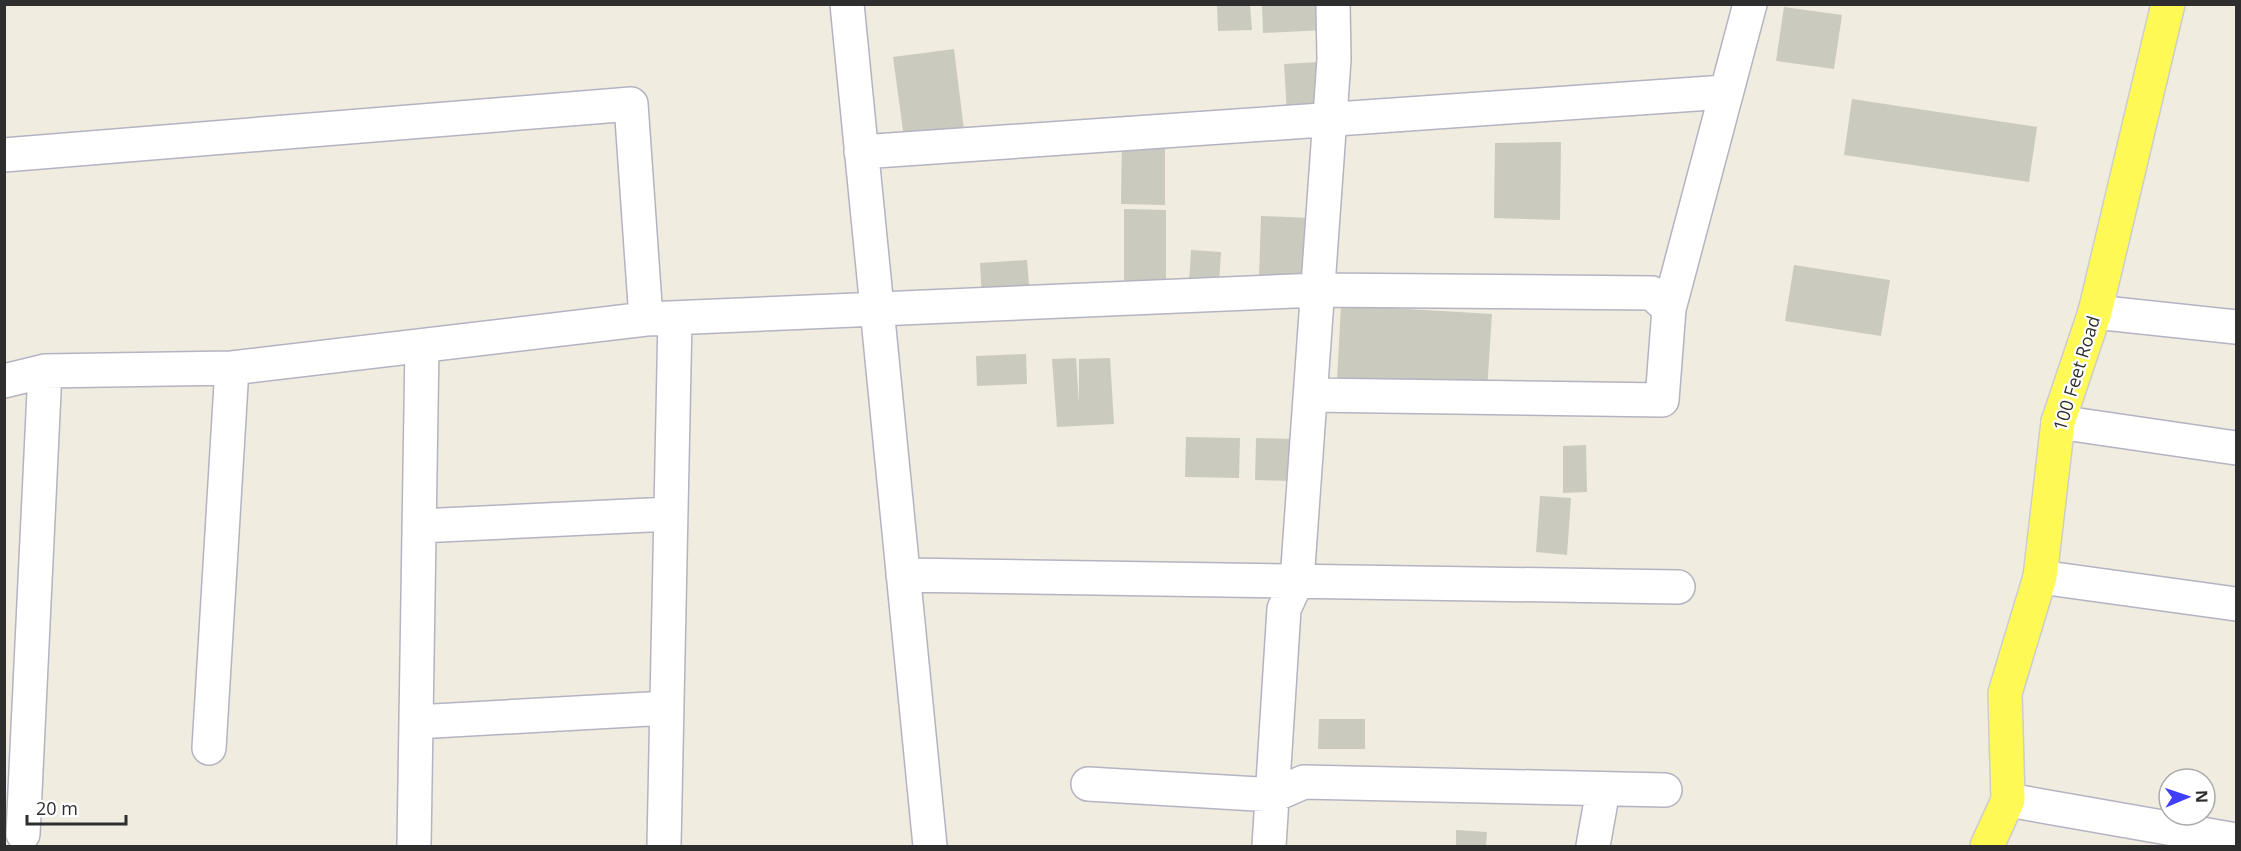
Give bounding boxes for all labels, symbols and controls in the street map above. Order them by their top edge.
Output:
street label: 100 Feet Road [2047,313,2105,433]
north arrow [2157,767,2217,827]
scale bar [27,788,126,826]
text: N [2191,790,2213,803]
text: 20 m [36,796,78,820]

